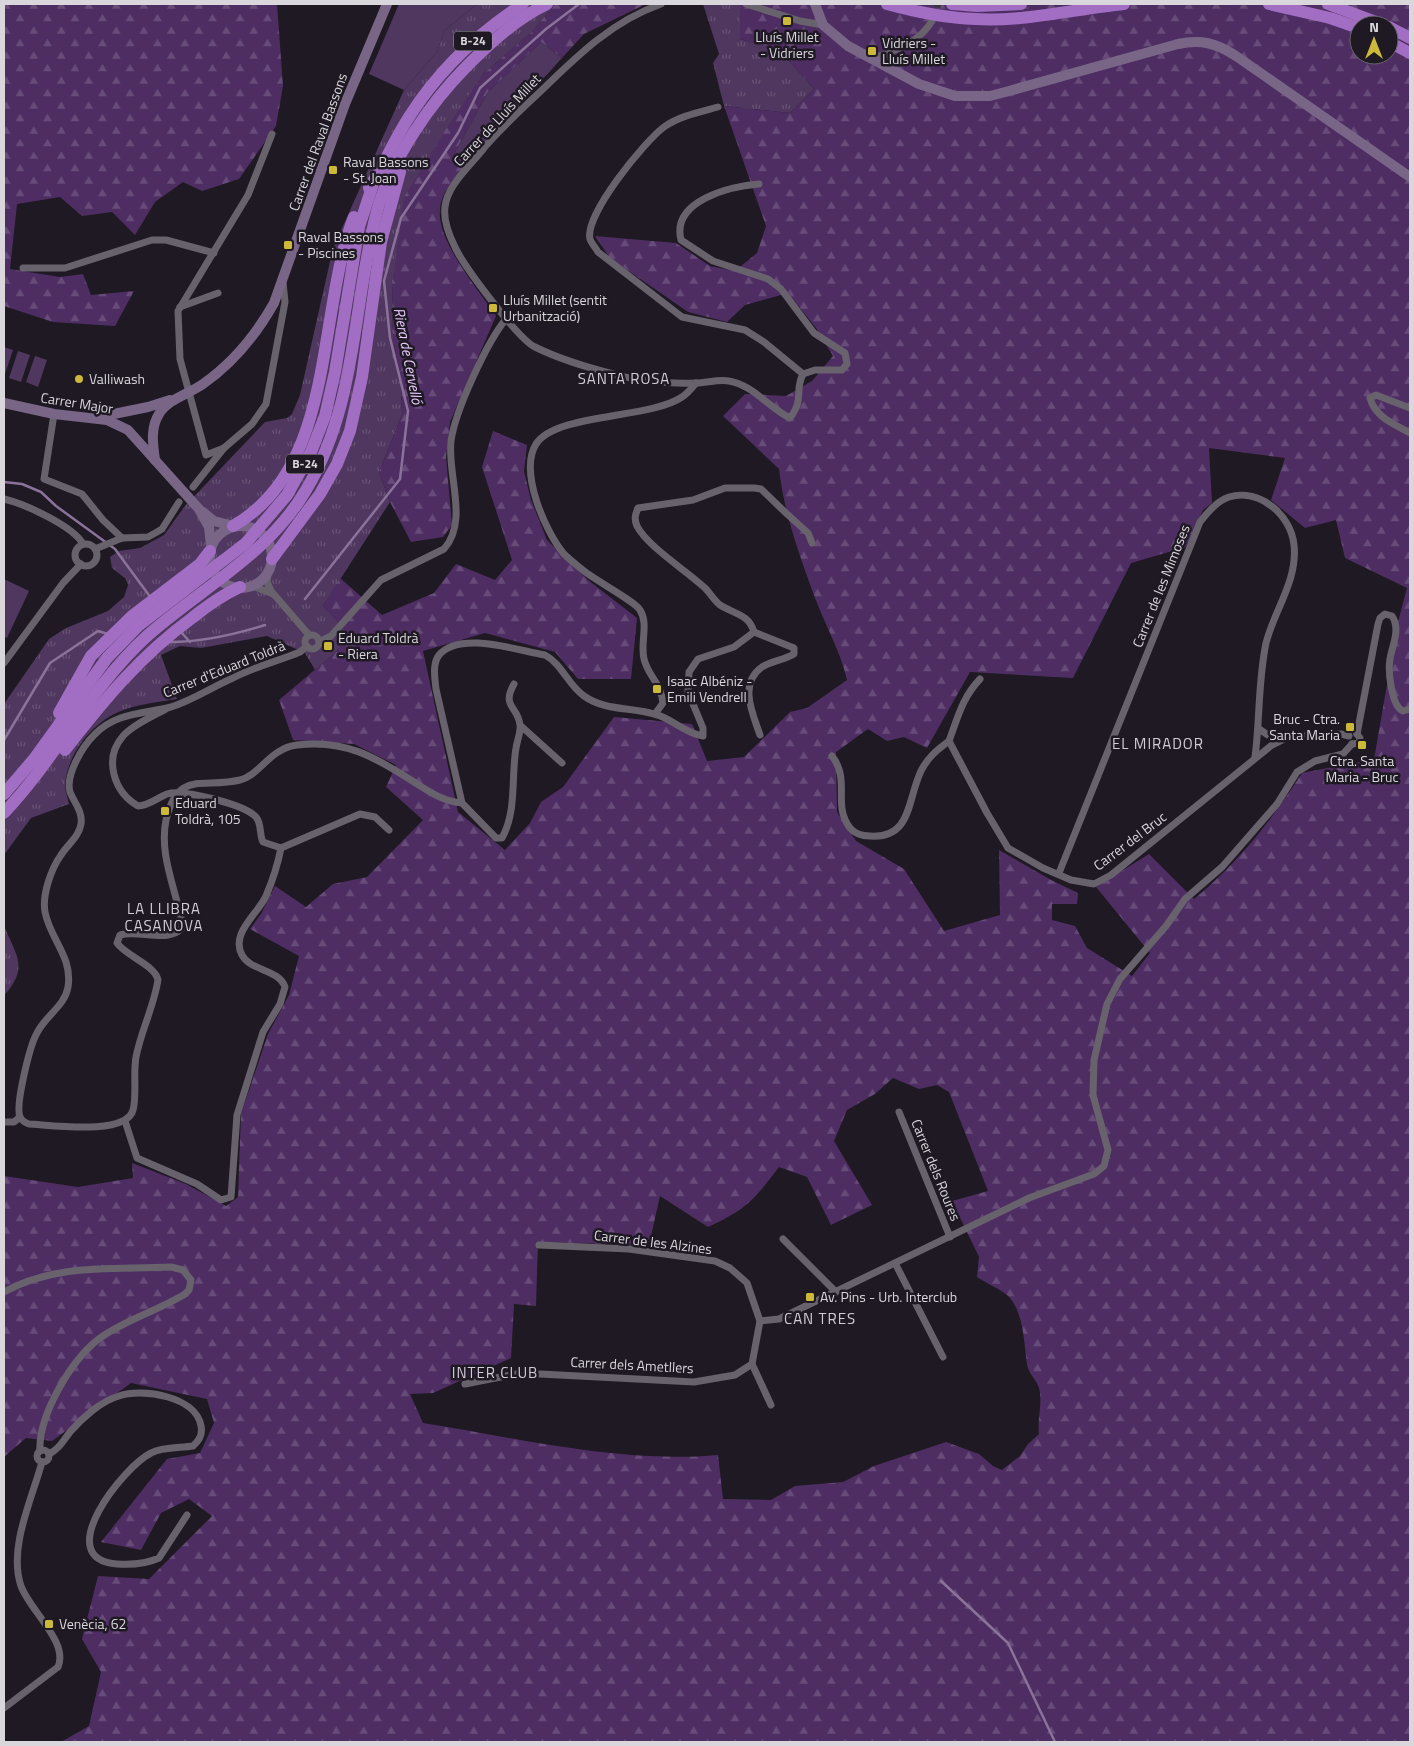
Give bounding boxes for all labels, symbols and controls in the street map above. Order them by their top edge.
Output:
marker: Lluís Millet - Vidriers [781,15,793,27]
north arrow [1349,15,1399,65]
text: N [1369,16,1379,37]
place label: Lluís Millet - Vidriers [755,26,819,63]
road number: B-24 [454,31,492,50]
place label: Vidriers - Lluís Millet [882,32,945,69]
marker: Vidriers - Lluís Millet [866,45,878,57]
street label: Carrer de Lluís Millet [448,69,545,171]
street label: Carrer del Raval Bassons [283,70,352,214]
place label: Raval Bassons - St. Joan [343,151,429,188]
marker: Raval Bassons - St. Joan [327,164,339,176]
place label: Raval Bassons - Piscines [298,226,384,263]
marker: Raval Bassons - Piscines [282,239,294,251]
place label: Lluís Millet (sentit Urbanització) [503,289,607,326]
marker: Lluís Millet (sentit Urbanització) [487,302,499,314]
water label: Riera de Cervelló [388,306,429,407]
district label: SANTA ROSA [578,367,670,390]
place label: Valliwash [89,368,145,389]
marker: Valliwash [73,373,85,385]
street label: Carrer Major [39,386,115,419]
road number: B-24 [286,454,324,474]
street label: Carrer de les Mimoses [1126,521,1195,650]
place label: Eduard Toldrà - Riera [338,627,419,664]
street label: Carrer d'Eduard Toldrà [160,634,288,703]
marker: Eduard Toldrà - Riera [322,640,334,652]
place label: Isaac Albéniz - Emili Vendrell [667,670,752,707]
marker: Isaac Albéniz - Emili Vendrell [651,683,663,695]
place label: Bruc - Ctra. Santa Maria [1269,708,1340,745]
marker: Bruc - Ctra. Santa Maria [1344,721,1356,733]
district label: EL MIRADOR [1112,732,1204,755]
marker: Ctra. Santa Maria - Bruc [1356,739,1368,751]
place label: Ctra. Santa Maria - Bruc [1326,750,1399,787]
place label: Eduard Toldrà, 105 [175,792,241,829]
marker: Eduard Toldrà, 105 [159,805,171,817]
street label: Carrer del Bruc [1089,806,1171,875]
district label: LA LLIBRA CASANOVA [124,897,204,937]
street label: Carrer dels Roures [906,1116,966,1224]
street label: Carrer de les Alzines [593,1224,713,1259]
place label: Av. Pins - Urb. Interclub [820,1286,957,1307]
marker: Av. Pins - Urb. Interclub [804,1291,816,1303]
district label: CAN TRES [784,1307,856,1330]
street label: Carrer dels Ametllers [570,1351,694,1378]
district label: INTER CLUB [452,1361,538,1384]
place label: Venècia, 62 [59,1613,126,1634]
marker: Venècia, 62 [43,1618,55,1630]

